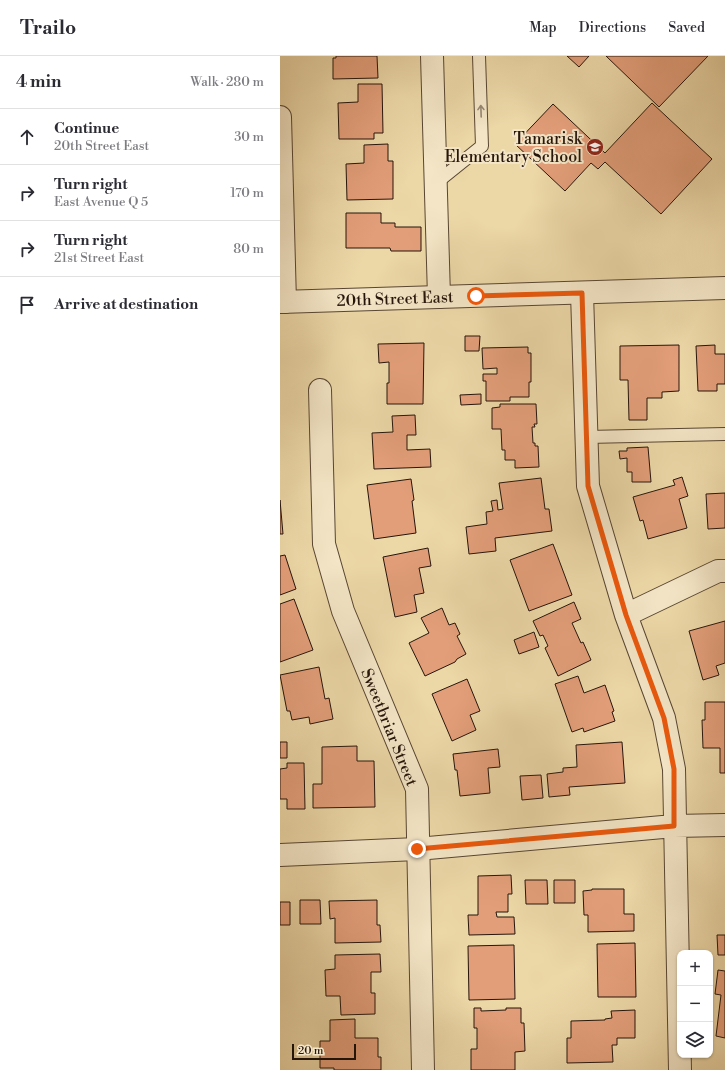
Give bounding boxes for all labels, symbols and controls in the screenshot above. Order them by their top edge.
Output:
text: Trailo [20,16,76,40]
text: Map [529,19,557,37]
text: Directions [579,19,646,37]
text: Saved [668,19,705,37]
text: 4 min [16,71,61,93]
text: Walk · 280 m [190,74,264,90]
one-way arrow [477,105,485,118]
text: Continue [54,119,119,138]
icon: ahead [16,126,38,148]
text: 30 m [234,129,264,145]
place label: Tamarisk Elementary School [445,129,584,167]
school or university icon: Tamarisk Elementary School [585,137,605,157]
text: 20th Street East [54,138,149,154]
text: Turn right [54,175,128,194]
icon: right [16,182,38,204]
text: 170 m [230,185,264,201]
text: East Avenue Q 5 [54,194,148,210]
text: Turn right [54,231,128,250]
icon: right [16,238,38,260]
text: 80 m [233,241,264,257]
text: 21st Street East [54,250,144,266]
street label: 20th Street East [336,287,454,311]
route start [467,287,485,305]
icon: arrive [16,294,38,316]
text: Arrive at destination [54,295,198,314]
street label: Sweetbriar Street [356,666,422,790]
route end [408,840,426,858]
map controls [677,950,713,1058]
button: + [677,950,713,986]
button: − [677,986,713,1022]
button: layers [677,1022,713,1058]
scale bar [292,1042,356,1061]
text: 20 m [298,1044,323,1058]

